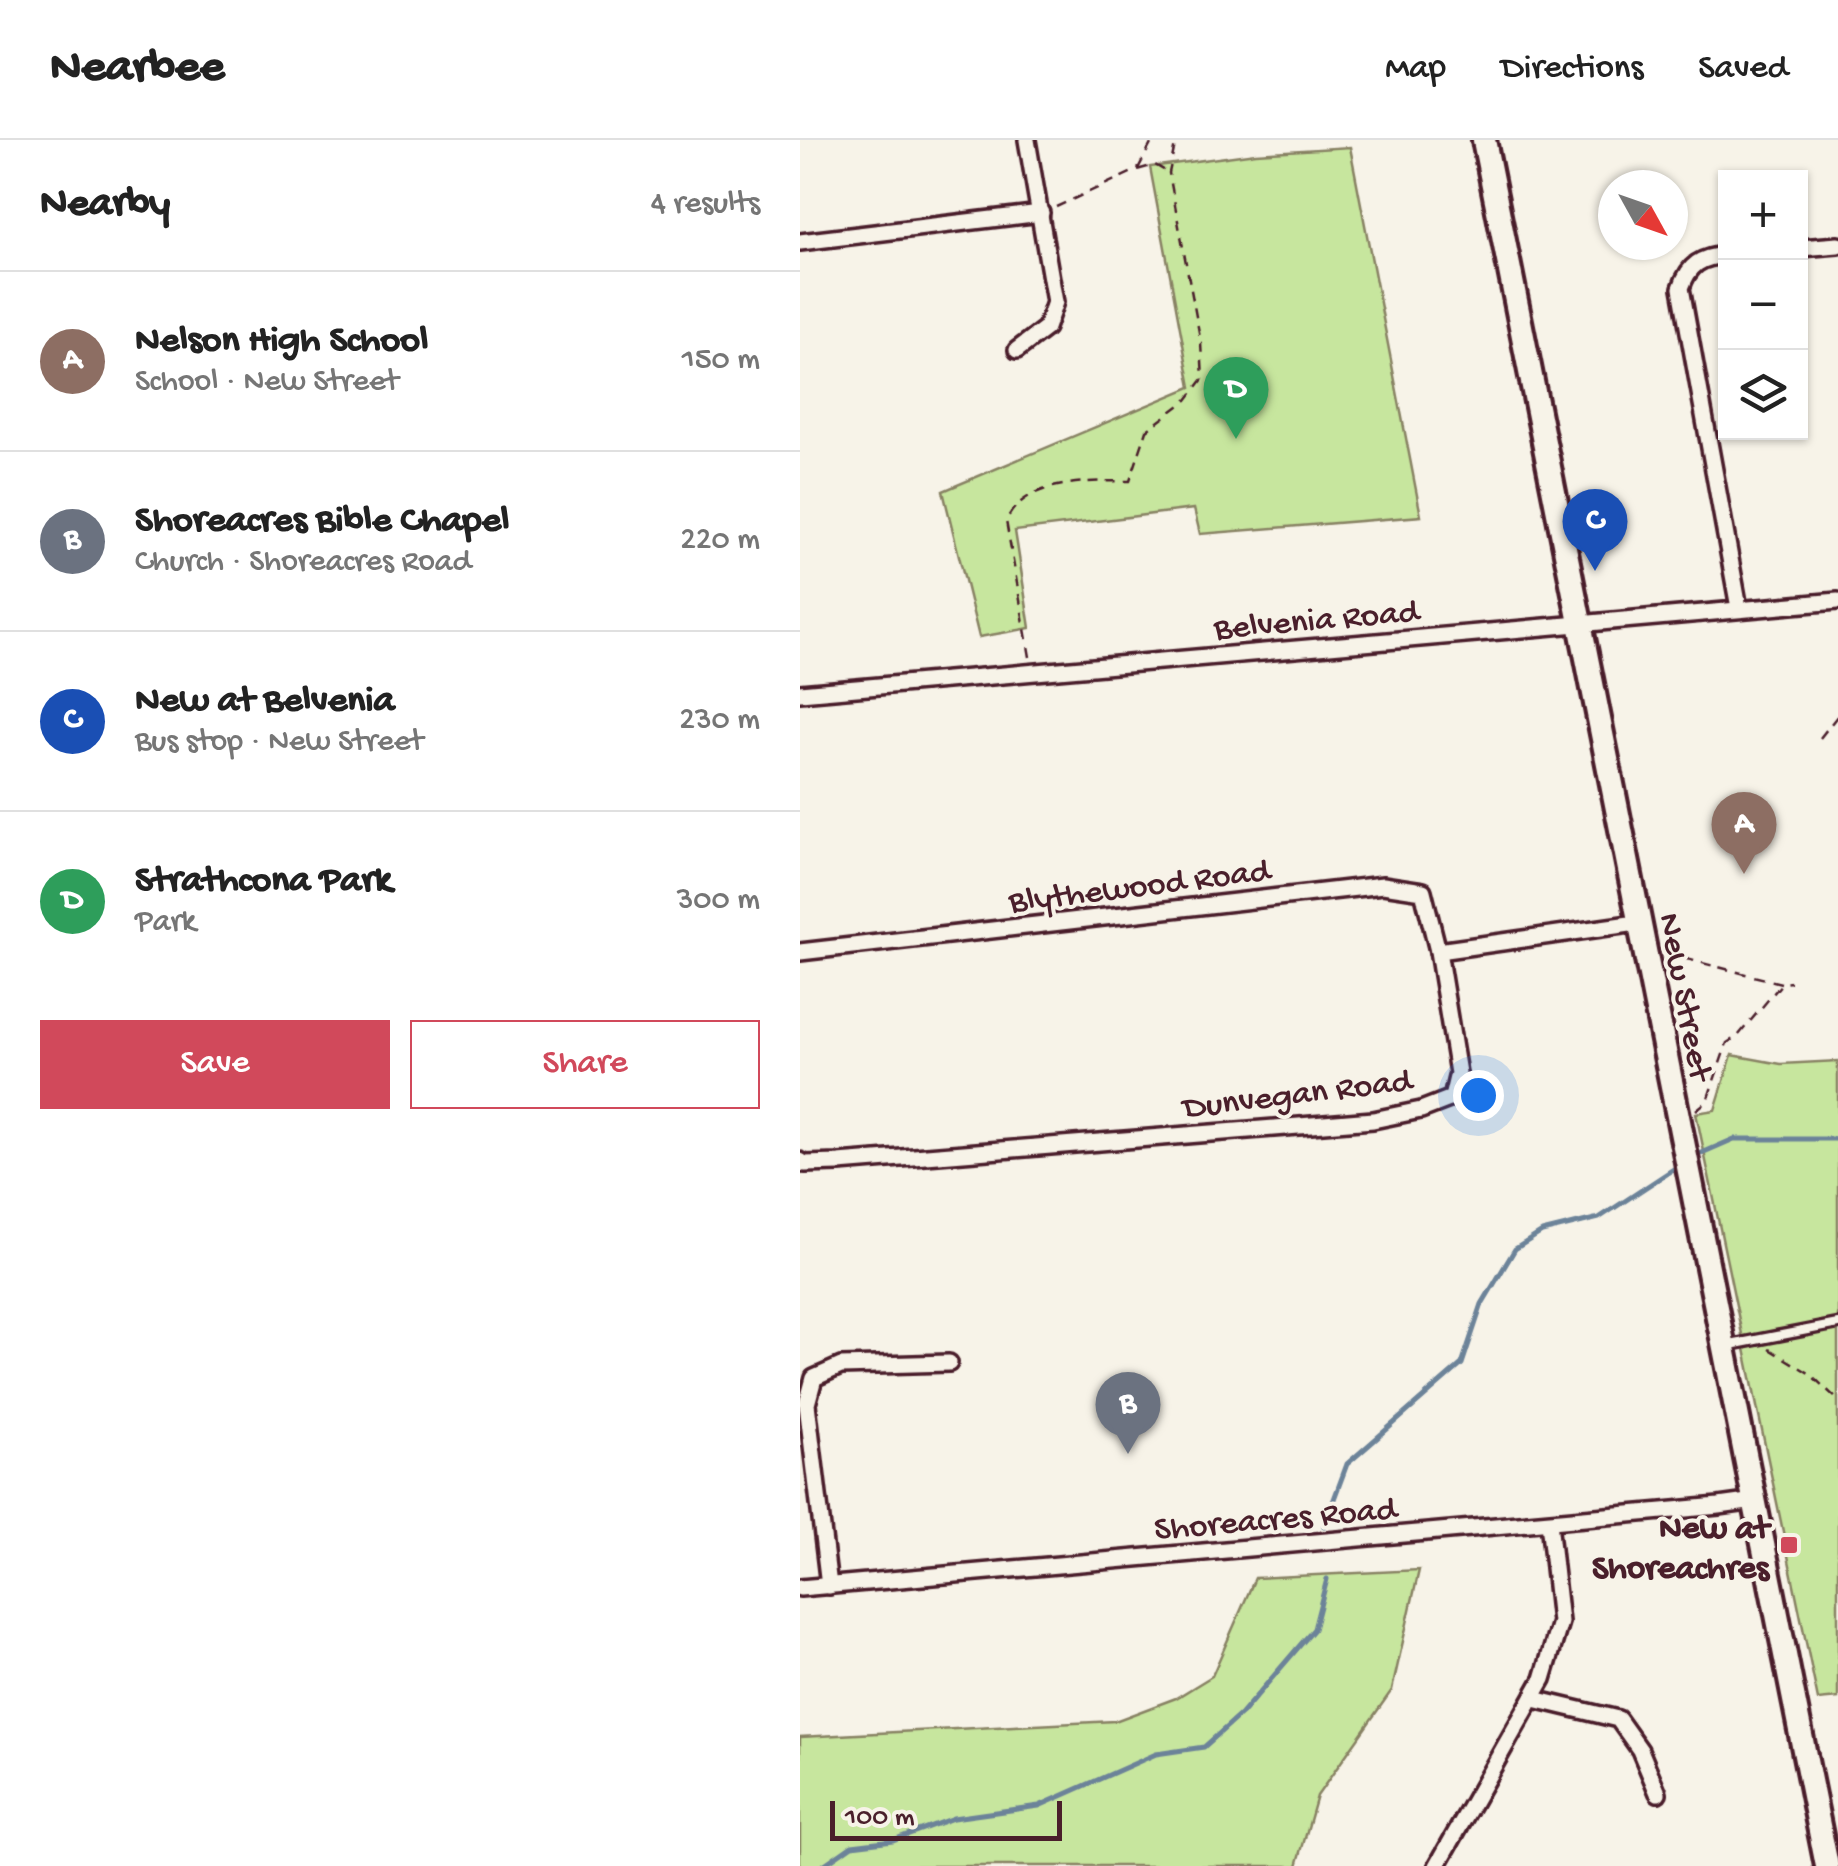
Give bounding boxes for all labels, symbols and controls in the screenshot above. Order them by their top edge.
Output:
text: Nearbee [50,41,225,98]
text: Map [1385,49,1446,90]
text: Directions [1501,49,1643,90]
text: Saved [1698,49,1788,90]
north arrow [1598,170,1688,260]
map controls [1718,170,1808,440]
button: + [1718,170,1808,260]
text: Nearby [40,181,170,230]
text: 4 results [651,186,760,224]
button: − [1718,260,1808,350]
text: Nelson High School [135,320,428,364]
text: A [63,342,82,380]
text: 150 m [682,342,760,380]
button: layers [1718,350,1808,440]
pin: D [1204,356,1268,439]
text: School · New Street [135,364,398,402]
pin: C [1562,488,1628,571]
text: Shoreacres Bible Chapel [135,500,509,544]
text: B [64,522,81,560]
text: 220 m [680,522,760,560]
text: Church · Shoreacres Road [135,544,471,582]
street label: Belvenia Road [1211,593,1423,652]
text: New at Belvenia [135,680,395,724]
text: C [64,702,81,740]
text: 230 m [679,702,760,740]
text: Bus stop · New Street [135,724,423,762]
pin: A [1712,792,1776,874]
street label: Blythewood Road [1006,852,1275,925]
text: Strathcona Park [135,860,392,904]
text: D [62,882,83,920]
text: 300 m [677,882,760,920]
text: Park [135,904,196,942]
street label: New Street [1646,910,1719,1087]
button: Save [40,1020,390,1109]
button: Share [410,1020,760,1109]
street label: Dunvegan Road [1179,1062,1417,1131]
your location [1453,1070,1504,1121]
pin: B [1096,1372,1160,1454]
street label: Shoreacres Road [1153,1490,1401,1552]
place label: New at Shoreachres [1592,1510,1773,1591]
marker: New at Shoreachres [1778,1534,1800,1556]
scale bar [830,1796,1062,1840]
text: 100 m [845,1802,915,1835]

